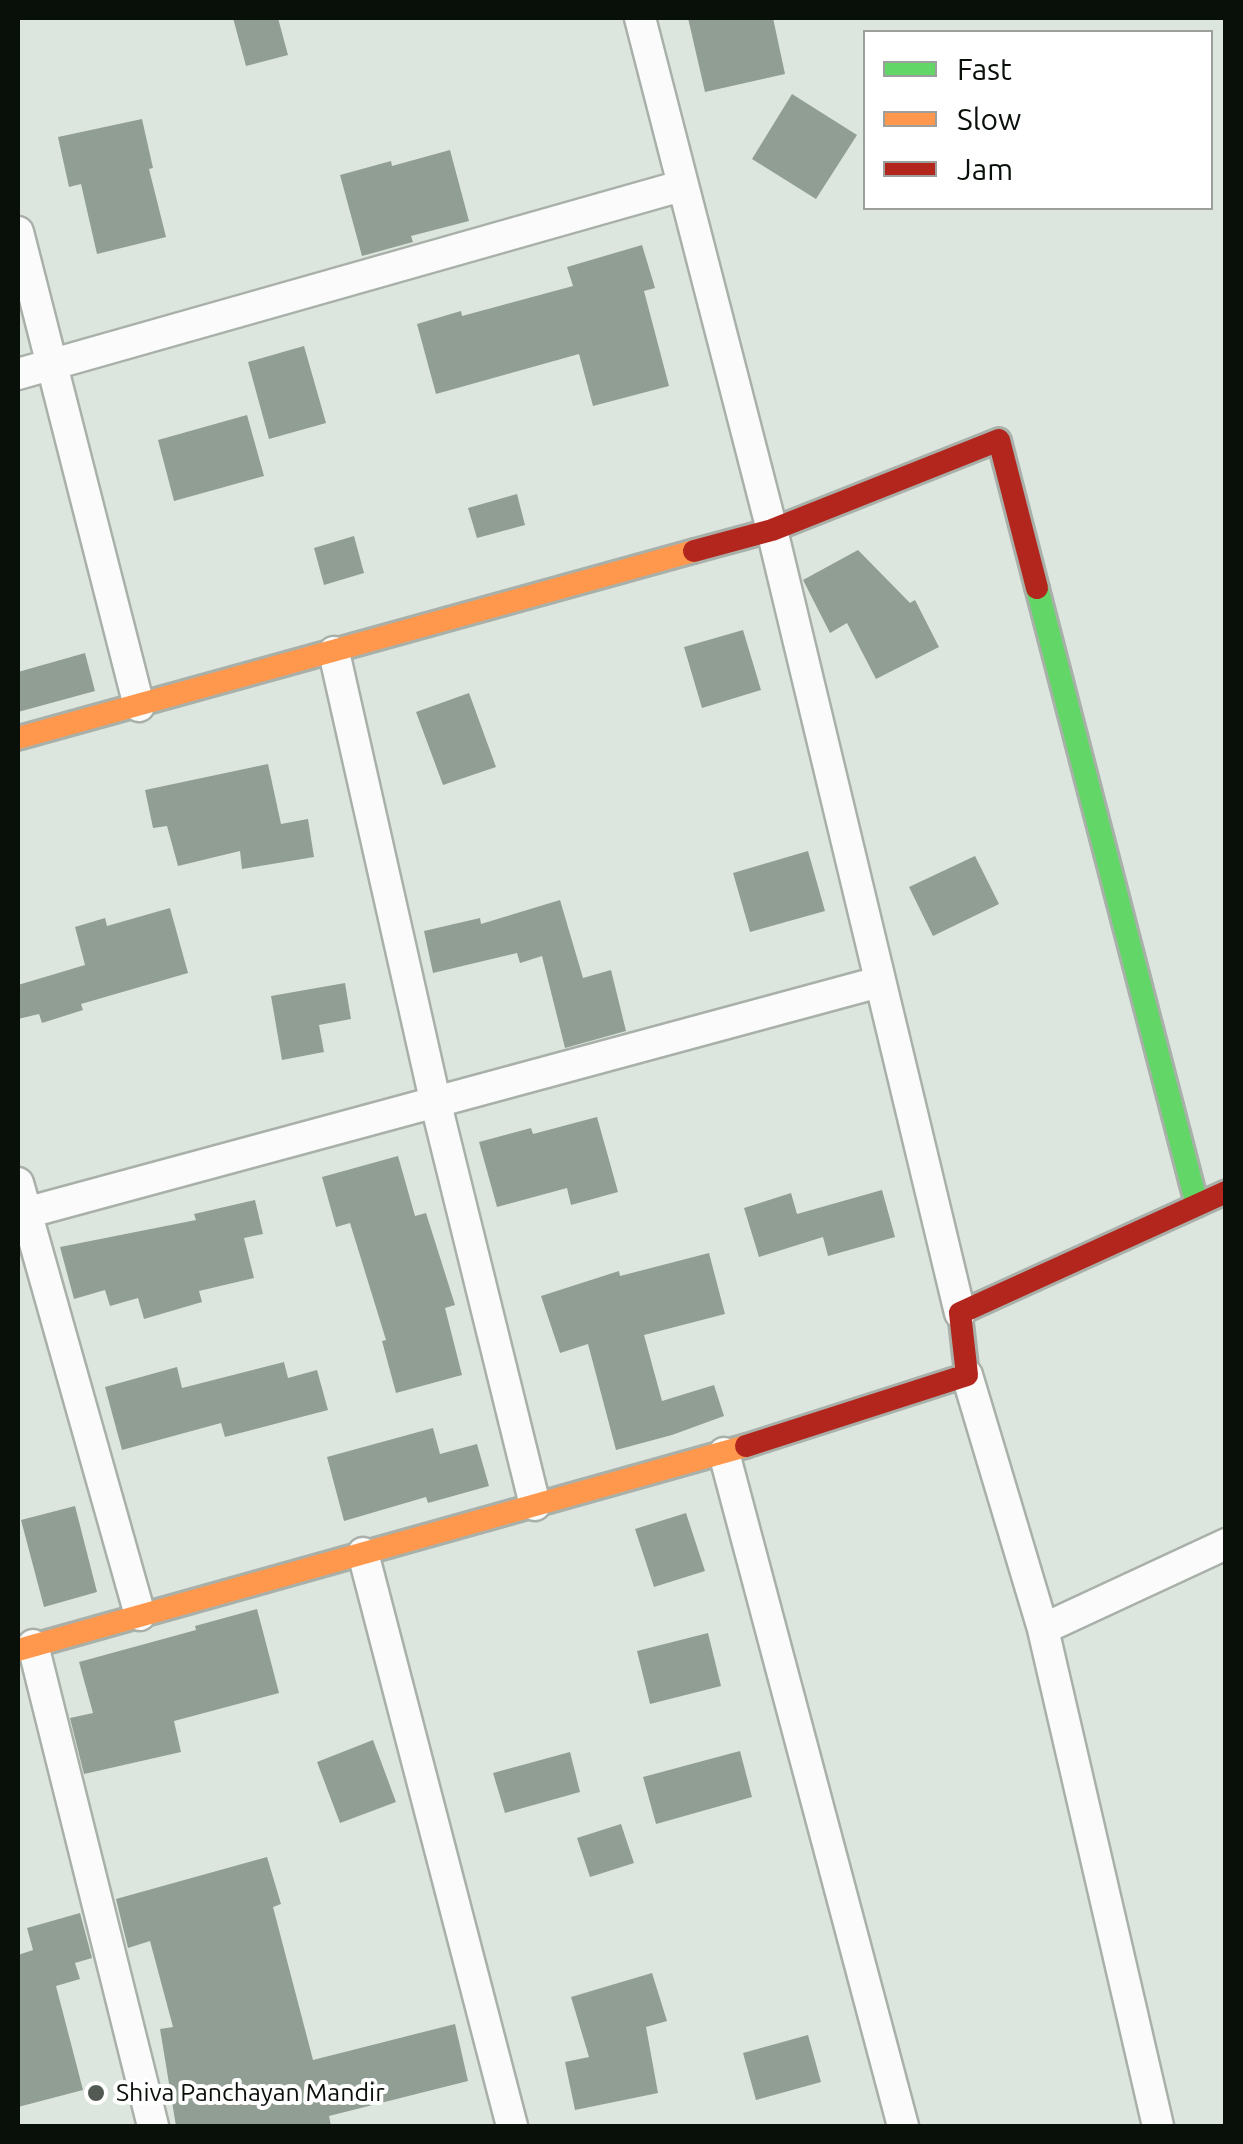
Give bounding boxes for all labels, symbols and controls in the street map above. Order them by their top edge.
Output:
legend [863,30,1213,210]
text: Fast [957,52,1012,86]
text: Slow [957,102,1021,136]
text: Jam [957,152,1013,186]
place label: Shiva Panchayan Mandir [116,2078,385,2108]
marker: Shiva Panchayan Mandir [85,2082,107,2104]

